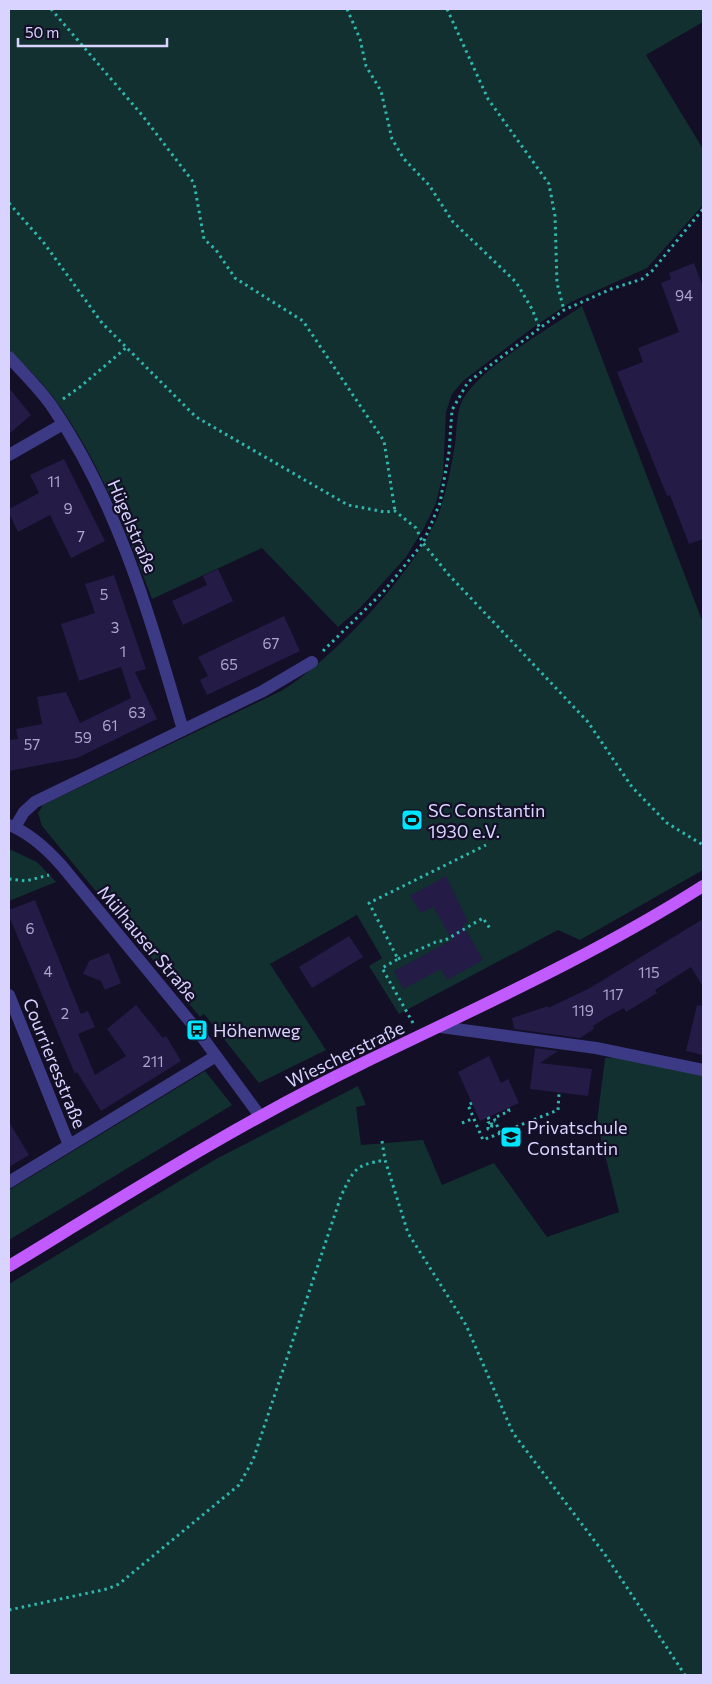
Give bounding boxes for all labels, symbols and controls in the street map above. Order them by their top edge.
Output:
scale bar [18,15,166,47]
text: 50 m [25,23,59,41]
house number: 94 [675,286,693,304]
house number: 11 [48,472,60,490]
street label: Hügelstraße [103,476,163,576]
house number: 9 [63,499,73,517]
house number: 7 [77,527,85,545]
house number: 5 [100,585,108,603]
house number: 3 [111,618,119,636]
house number: 67 [263,634,280,652]
house number: 1 [120,642,126,660]
house number: 65 [220,655,238,673]
house number: 63 [128,703,146,721]
house number: 61 [102,716,118,734]
house number: 59 [74,728,92,746]
house number: 57 [24,735,40,753]
place label: SC Constantin 1930 e.V. [428,799,545,842]
sports icon: SC Constantin 1930 e.V. [400,808,424,832]
street label: Mülhauser Straße [93,881,203,1005]
house number: 6 [25,919,35,937]
house number: 4 [44,962,53,980]
house number: 115 [638,963,660,981]
house number: 117 [603,985,623,1003]
street label: Courrieresstraße [19,995,91,1131]
house number: 119 [572,1001,594,1019]
house number: 2 [61,1004,69,1022]
street label: Wiescherstraße [282,1016,408,1092]
bus stop icon: Höhenweg [185,1018,209,1042]
place label: Höhenweg [213,1019,301,1041]
house number: 211 [142,1052,164,1070]
place label: Privatschule Constantin [527,1116,628,1159]
school or university icon: Privatschule Constantin [499,1125,523,1149]

